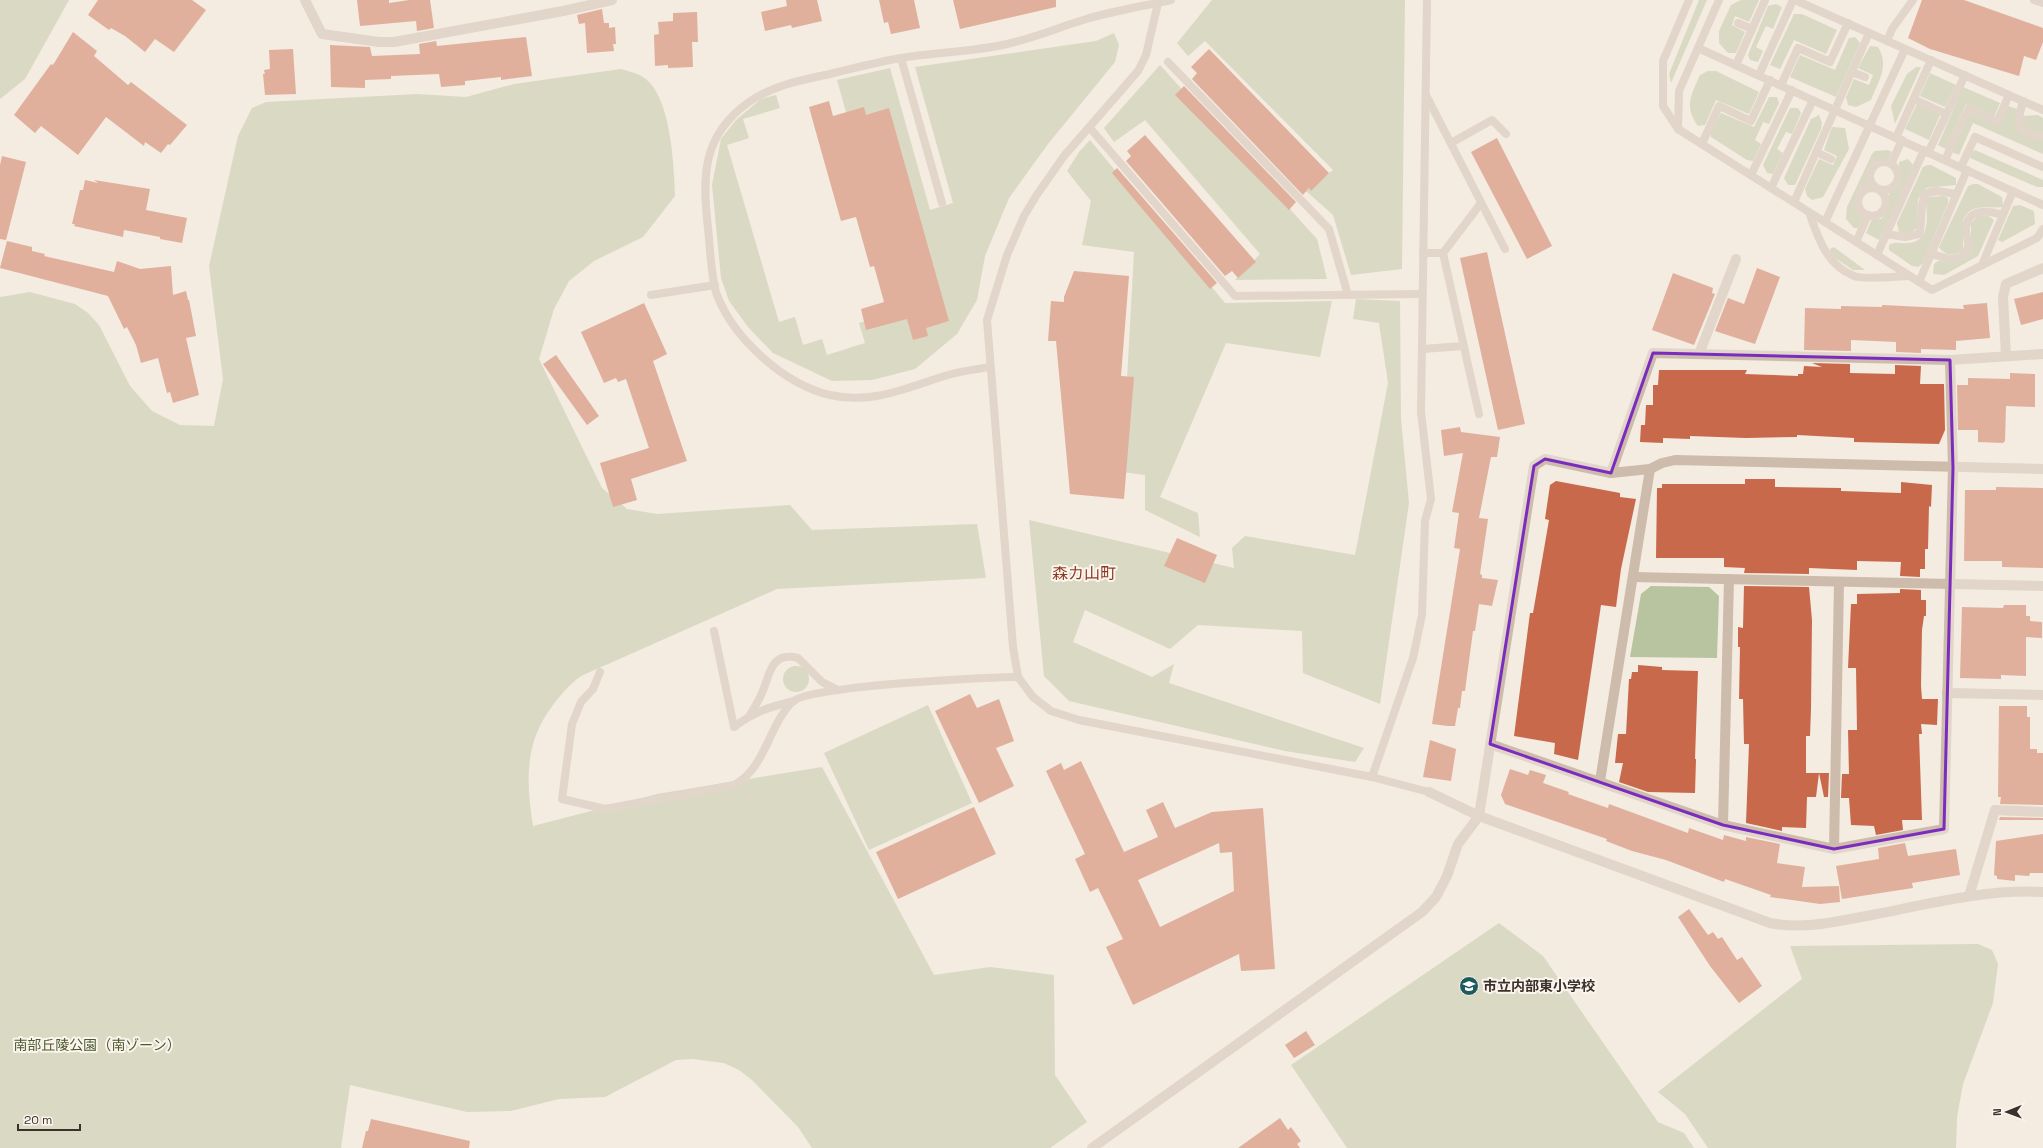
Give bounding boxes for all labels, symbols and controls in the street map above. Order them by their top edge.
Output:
district label: 森カ山町 [1052,563,1116,584]
school or university icon: 市立内部東小学校 [1458,975,1480,997]
place label: 市立内部東小学校 [1483,977,1595,995]
park label: 南部丘陵公園（南ゾーン） [13,1036,181,1054]
north arrow [1987,1092,2027,1132]
scale bar [18,1106,80,1132]
text: N [1990,1108,2004,1116]
text: 20 m [24,1112,52,1128]

